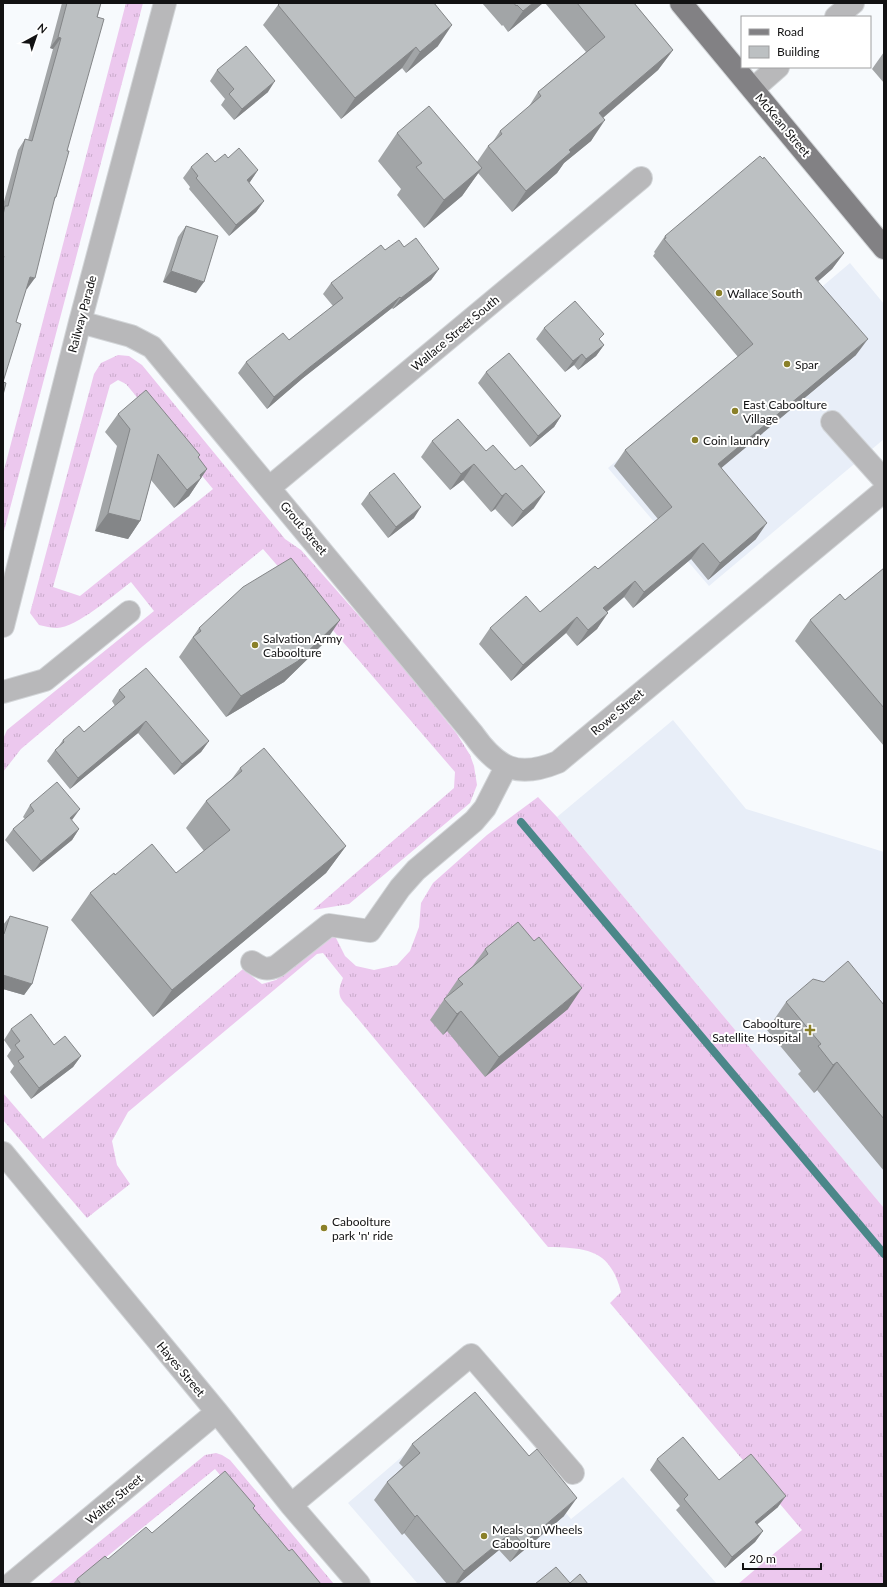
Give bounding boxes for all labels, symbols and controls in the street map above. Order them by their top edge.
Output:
north arrow [16,16,56,56]
legend [741,16,871,68]
text: N [35,20,50,36]
text: Road [777,24,804,39]
text: Building [777,44,820,59]
street label: McKean Street [752,90,814,160]
street label: Railway Parade [64,274,100,354]
place label: Wallace South [727,286,802,301]
marker: Wallace South [714,288,724,298]
street label: Wallace Street South [408,292,502,374]
place label: Spar [795,357,819,372]
marker: Spar [782,359,792,369]
place label: East Caboolture Village [743,397,827,426]
marker: East Caboolture Village [730,406,740,416]
place label: Coin laundry [703,433,771,448]
marker: Coin laundry [690,435,700,445]
street label: Grout Street [277,498,331,558]
place label: Salvation Army Caboolture [263,631,343,660]
marker: Salvation Army Caboolture [250,640,260,650]
street label: Rowe Street [588,685,647,738]
place label: Caboolture Satellite Hospital [712,1016,801,1045]
marker: Caboolture Satellite Hospital [804,1024,816,1036]
place label: Caboolture park 'n' ride [332,1214,393,1243]
marker: Caboolture park 'n' ride [319,1223,329,1233]
street label: Hayes Street [154,1339,209,1400]
street label: Walter Street [82,1470,146,1527]
place label: Meals on Wheels Caboolture [492,1522,583,1551]
marker: Meals on Wheels Caboolture [479,1531,489,1541]
scale bar [743,1545,821,1571]
text: 20 m [749,1551,776,1566]

